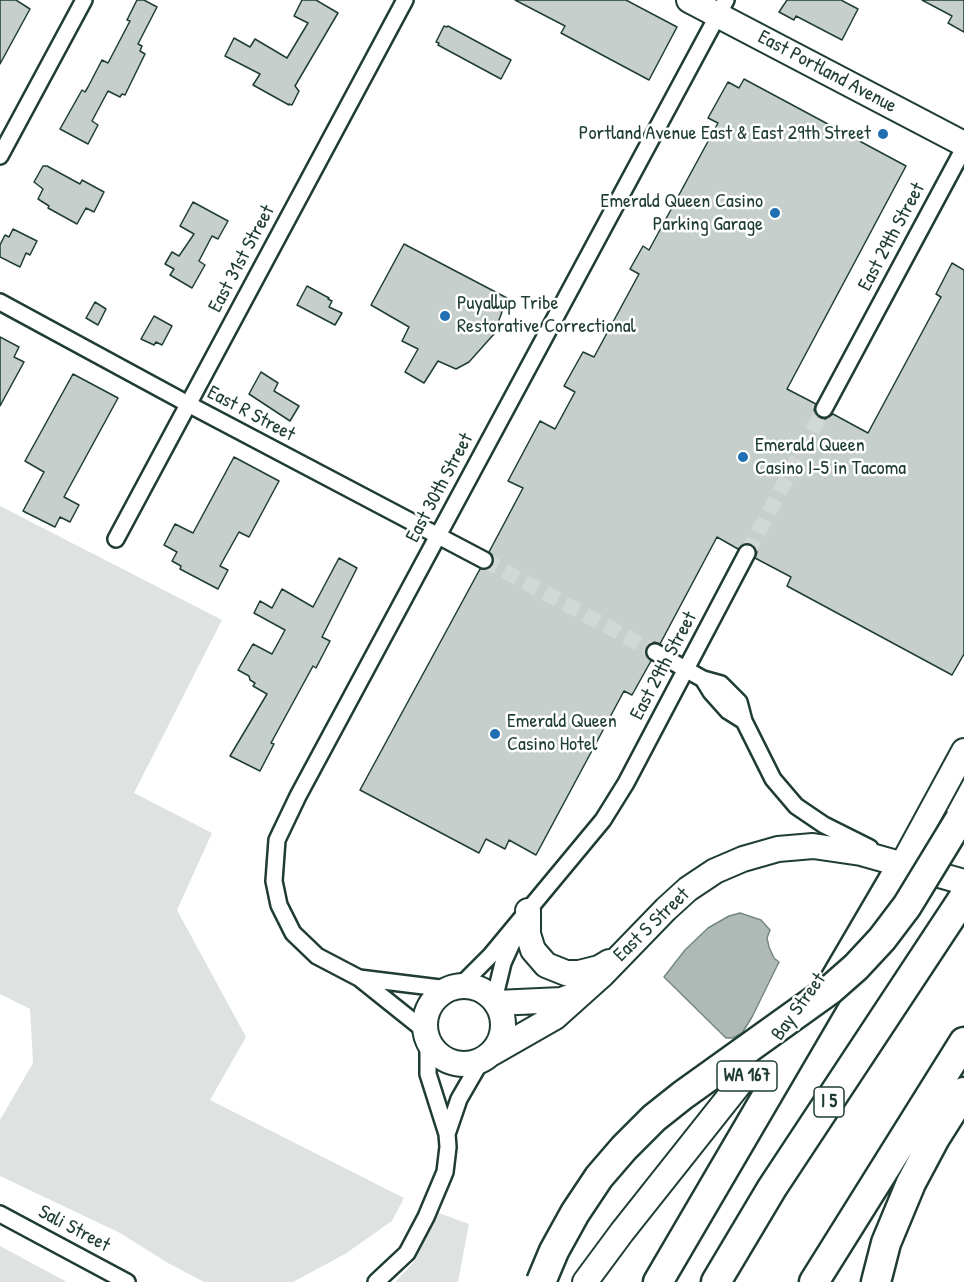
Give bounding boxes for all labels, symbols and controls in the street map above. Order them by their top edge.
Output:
street label: East Portland Avenue [754,25,900,119]
place label: Portland Avenue East & East 29th Street [579,122,871,146]
marker: Portland Avenue East & East 29th Street [876,127,890,141]
street label: East 29th Street [853,179,931,295]
place label: Emerald Queen Casino Parking Garage [601,190,763,237]
street label: East 31st Street [204,201,280,317]
marker: Emerald Queen Casino Parking Garage [768,206,782,220]
place label: Puyallup Tribe Restorative Correctional [457,292,636,339]
marker: Puyallup Tribe Restorative Correctional [438,309,452,323]
street label: East R Street [203,381,299,447]
street label: East 30th Street [401,429,479,547]
place label: Emerald Queen Casino I-5 in Tacoma [755,434,906,481]
marker: Emerald Queen Casino I-5 in Tacoma [736,450,750,464]
street label: East 29th Street [625,608,703,724]
place label: Emerald Queen Casino Hotel [507,710,617,757]
marker: Emerald Queen Casino Hotel [488,727,502,741]
street label: East S Street [609,883,695,967]
street label: Bay Street [766,969,832,1045]
road number: WA 167 [717,1061,777,1091]
road number: I 5 [814,1087,844,1117]
street label: Sali Street [34,1200,114,1258]

